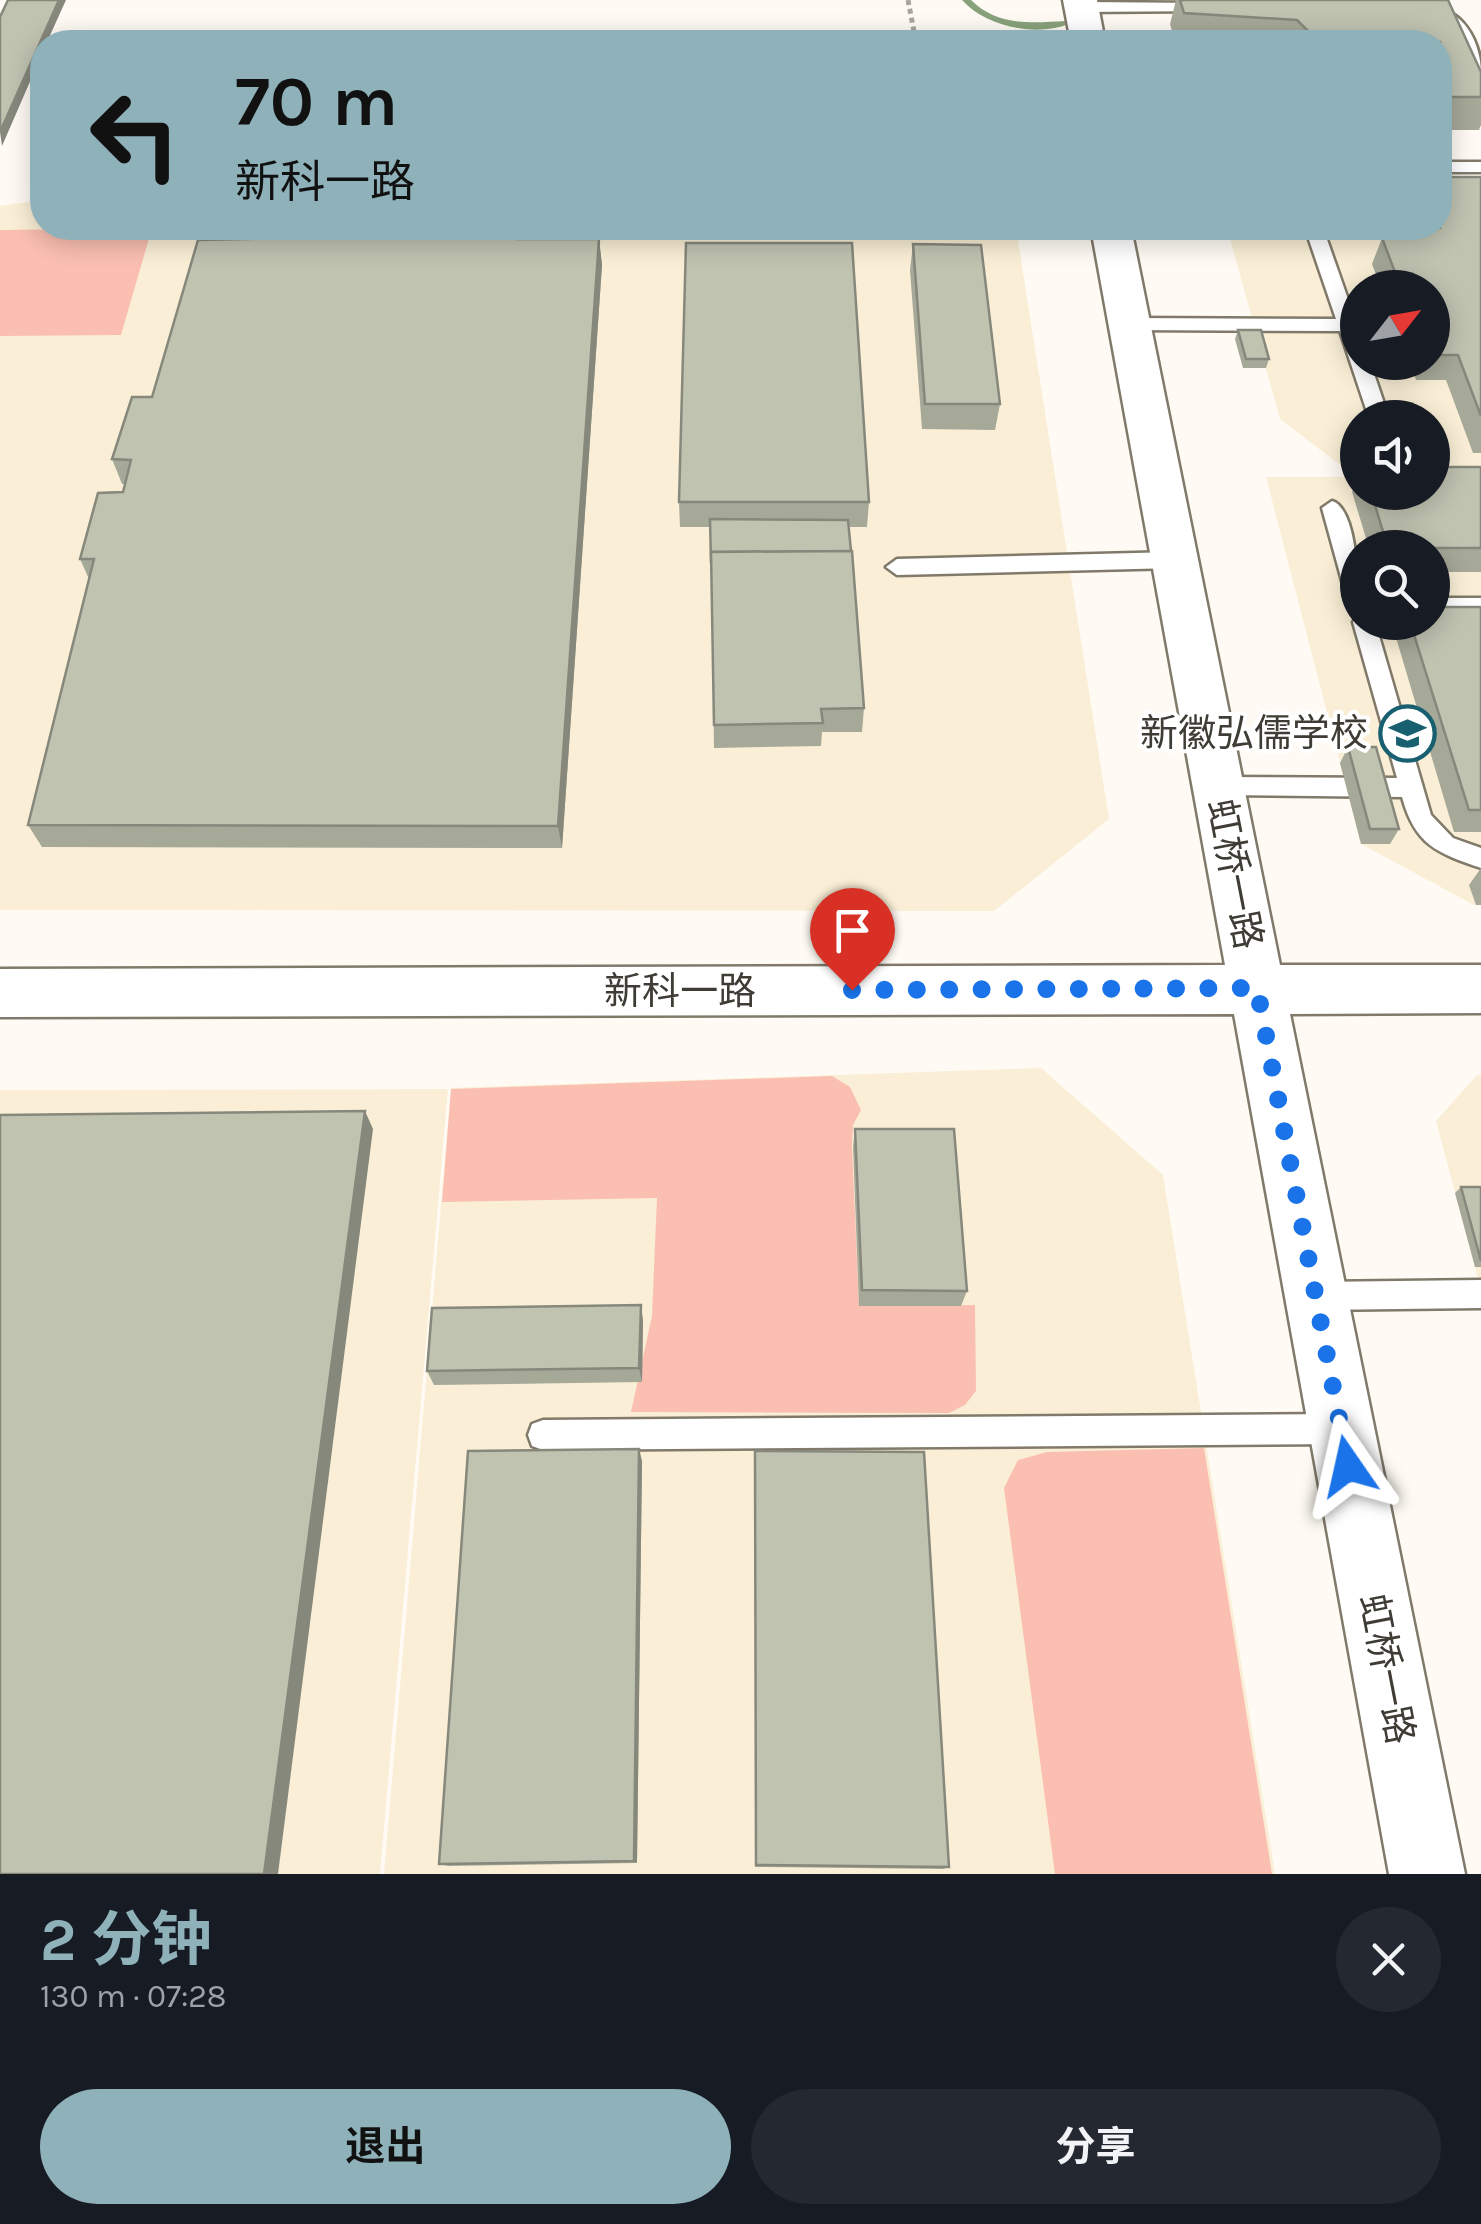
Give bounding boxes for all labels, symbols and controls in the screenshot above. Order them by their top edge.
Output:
text: 70 m [235,61,398,143]
icon: left [70,70,200,200]
text: 新科一路 [235,156,415,208]
north arrow [1340,270,1450,380]
map controls [1340,270,1450,640]
button: sound [1340,400,1450,510]
button: search [1340,530,1450,640]
school or university icon: 新徽弘儒学校 [1377,703,1437,763]
place label: 新徽弘儒学校 [1140,711,1368,756]
street label: 虹桥一路 [1198,795,1271,953]
pin [810,888,895,991]
icon: arrive [825,903,880,958]
street label: 新科一路 [604,969,756,1014]
position arrow [1296,1414,1400,1518]
street label: 虹桥一路 [1350,1590,1423,1748]
text: 2 分钟 [40,1905,211,1975]
button: close [1336,1907,1441,2012]
text: 130 m · 07:28 [40,1978,227,2015]
button: 退出 [40,2089,731,2204]
button: 分享 [751,2089,1441,2204]

